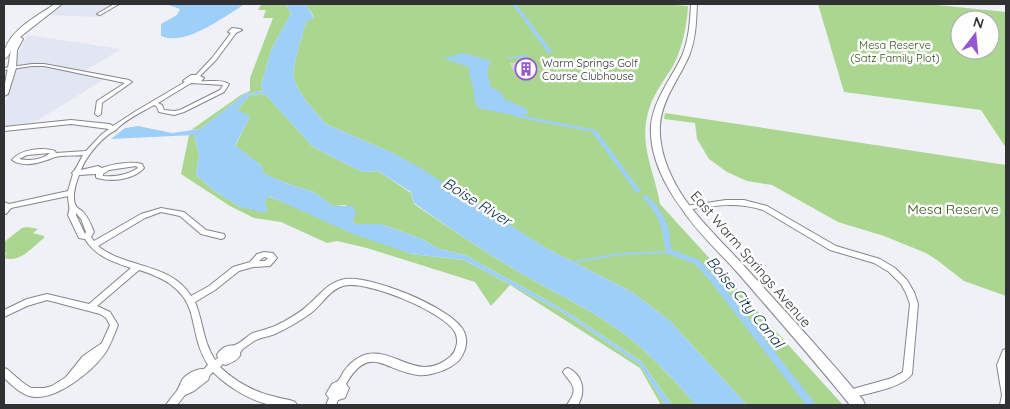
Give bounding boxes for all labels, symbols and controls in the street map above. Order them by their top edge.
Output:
north arrow [950,10,1000,60]
text: N [971,12,986,33]
park label: Mesa Reserve (Satz Family Plot) [850,38,940,65]
place label: Warm Springs Golf Course Clubhouse [542,56,638,83]
building icon: Warm Springs Golf Course Clubhouse [514,57,538,81]
water label: Boise River [440,173,517,231]
street label: East Warm Springs Avenue [687,187,815,331]
park label: Mesa Reserve [907,200,999,218]
water label: Boise City Canal [703,252,789,353]

